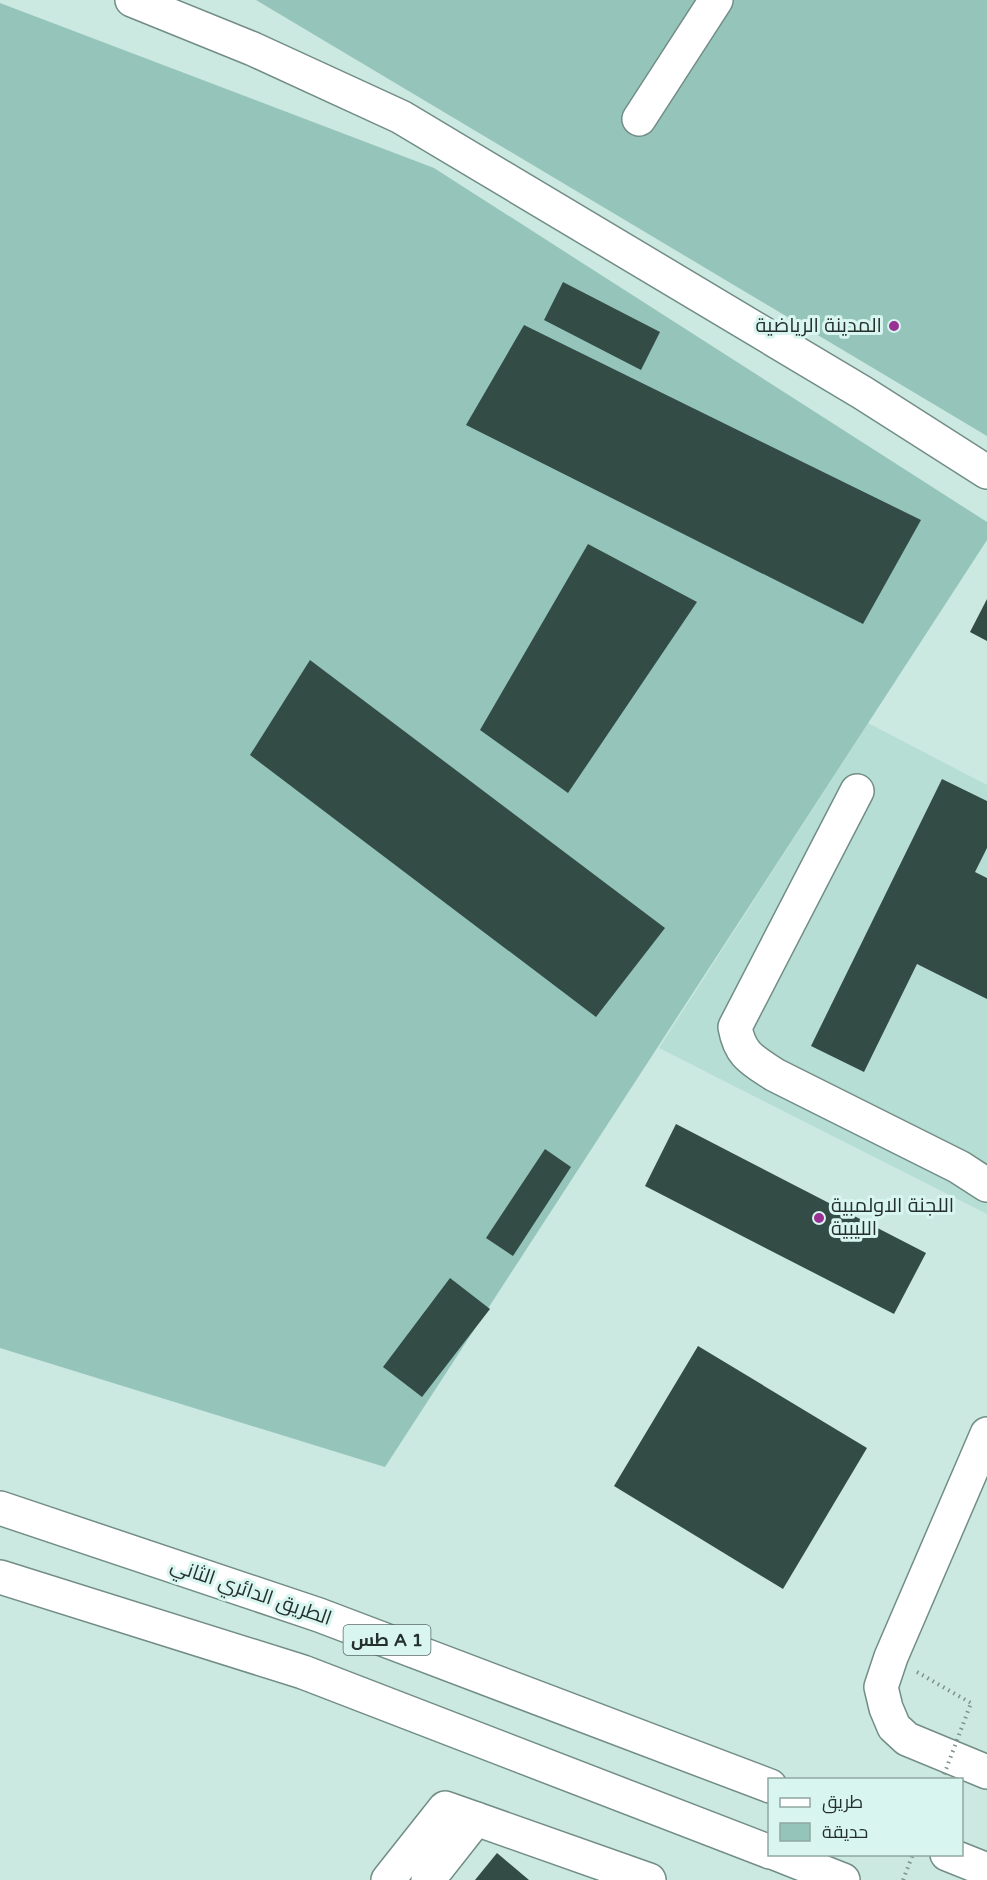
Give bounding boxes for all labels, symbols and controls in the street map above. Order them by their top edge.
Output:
place label: المدينة الرياضية [755,314,882,338]
marker: المدينة الرياضية [887,319,901,333]
place label: اللجنة الاولمبية الليبية [831,1194,954,1241]
marker: اللجنة الاولمبية الليبية [812,1211,826,1225]
street label: الطريق الدائري الثاني [166,1553,335,1634]
road number: طس A 1 [344,1625,430,1655]
legend [768,1778,963,1856]
text: طريق [822,1791,863,1814]
text: حديقة [822,1821,868,1843]

